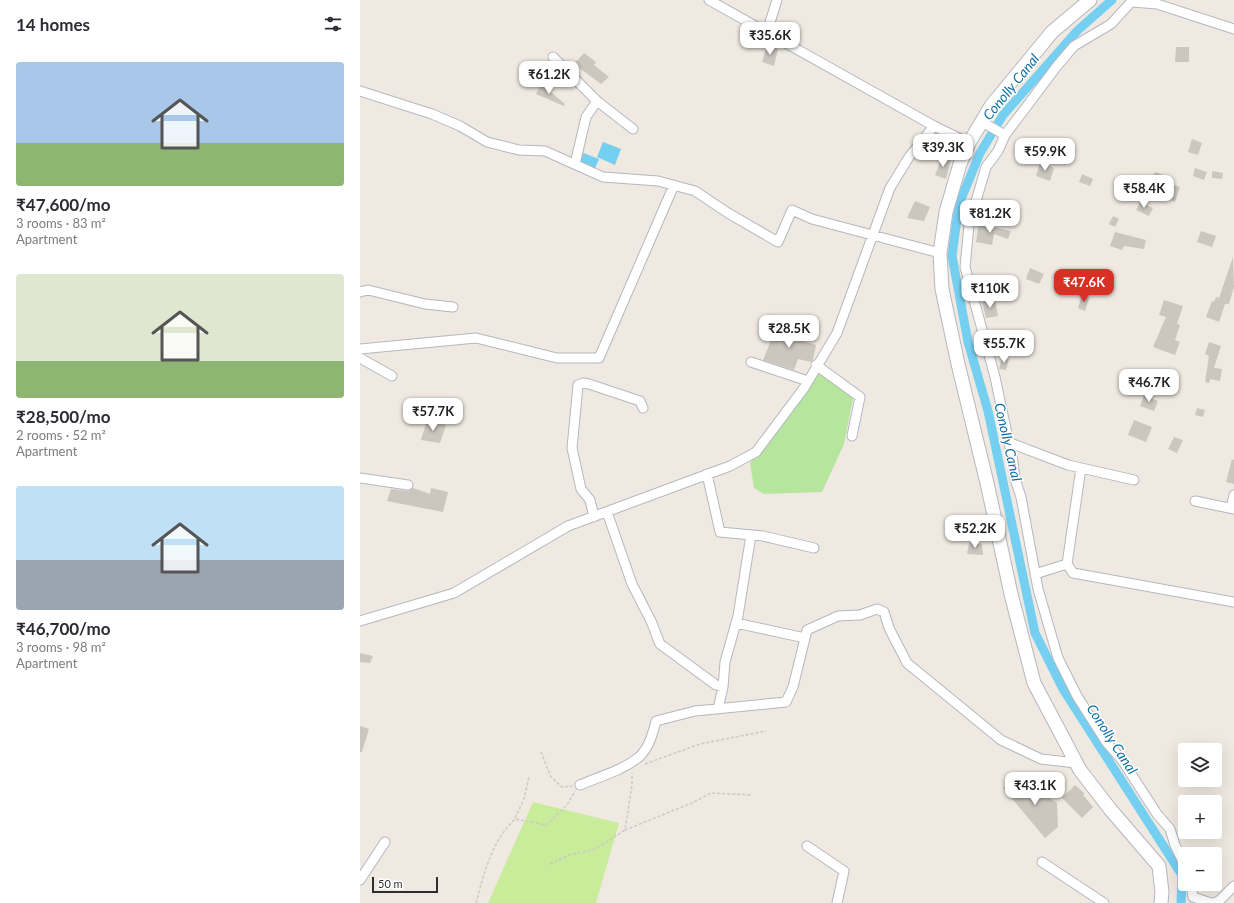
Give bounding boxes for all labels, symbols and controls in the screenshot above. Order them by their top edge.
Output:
icon: filters [322,13,344,35]
text: 14 homes [16,14,90,35]
pin: ₹35.6K [737,22,803,56]
text: ₹35.6K [749,27,791,43]
water label: Conolly Canal [979,50,1042,123]
pin: ₹61.2K [516,61,582,95]
text: ₹61.2K [528,66,570,82]
icon: home [144,88,216,160]
pin: ₹39.3K [910,134,976,168]
pin: ₹59.9K [1012,138,1078,172]
text: ₹39.3K [922,139,964,155]
text: ₹59.9K [1024,143,1066,159]
pin: ₹58.4K [1111,175,1177,209]
text: ₹58.4K [1123,180,1165,196]
text: ₹47,600/mo [16,194,111,215]
pin: ₹81.2K [957,200,1023,234]
text: ₹81.2K [969,205,1011,221]
text: 3 rooms · 83 m² [16,215,106,231]
text: Apartment [16,231,77,247]
pin: ₹47.6K [1051,269,1117,303]
text: ₹47.6K [1063,274,1105,290]
pin: ₹110K [962,275,1018,309]
text: ₹110K [970,280,1010,296]
icon: home [144,300,216,372]
pin: ₹28.5K [756,315,822,349]
text: ₹28.5K [768,320,810,336]
pin: ₹55.7K [971,330,1037,364]
text: ₹55.7K [983,335,1025,351]
pin: ₹46.7K [1116,369,1182,403]
text: ₹46.7K [1128,374,1170,390]
pin: ₹57.7K [400,398,466,432]
water label: Conolly Canal [991,401,1026,483]
text: ₹57.7K [412,403,454,419]
text: ₹28,500/mo [16,406,111,427]
text: 2 rooms · 52 m² [16,427,106,443]
text: Apartment [16,443,77,459]
icon: home [144,512,216,584]
pin: ₹52.2K [942,515,1008,549]
text: ₹52.2K [954,520,996,536]
text: ₹46,700/mo [16,618,111,639]
text: 3 rooms · 98 m² [16,639,106,655]
text: Apartment [16,655,77,671]
water label: Conolly Canal [1084,701,1141,777]
map controls [1178,743,1222,891]
button: layers [1178,743,1222,787]
pin: ₹43.1K [1002,772,1068,806]
text: ₹43.1K [1014,777,1056,793]
button: + [1178,795,1222,839]
button: − [1178,847,1222,891]
scale bar [372,875,438,894]
text: 50 m [378,877,403,890]

